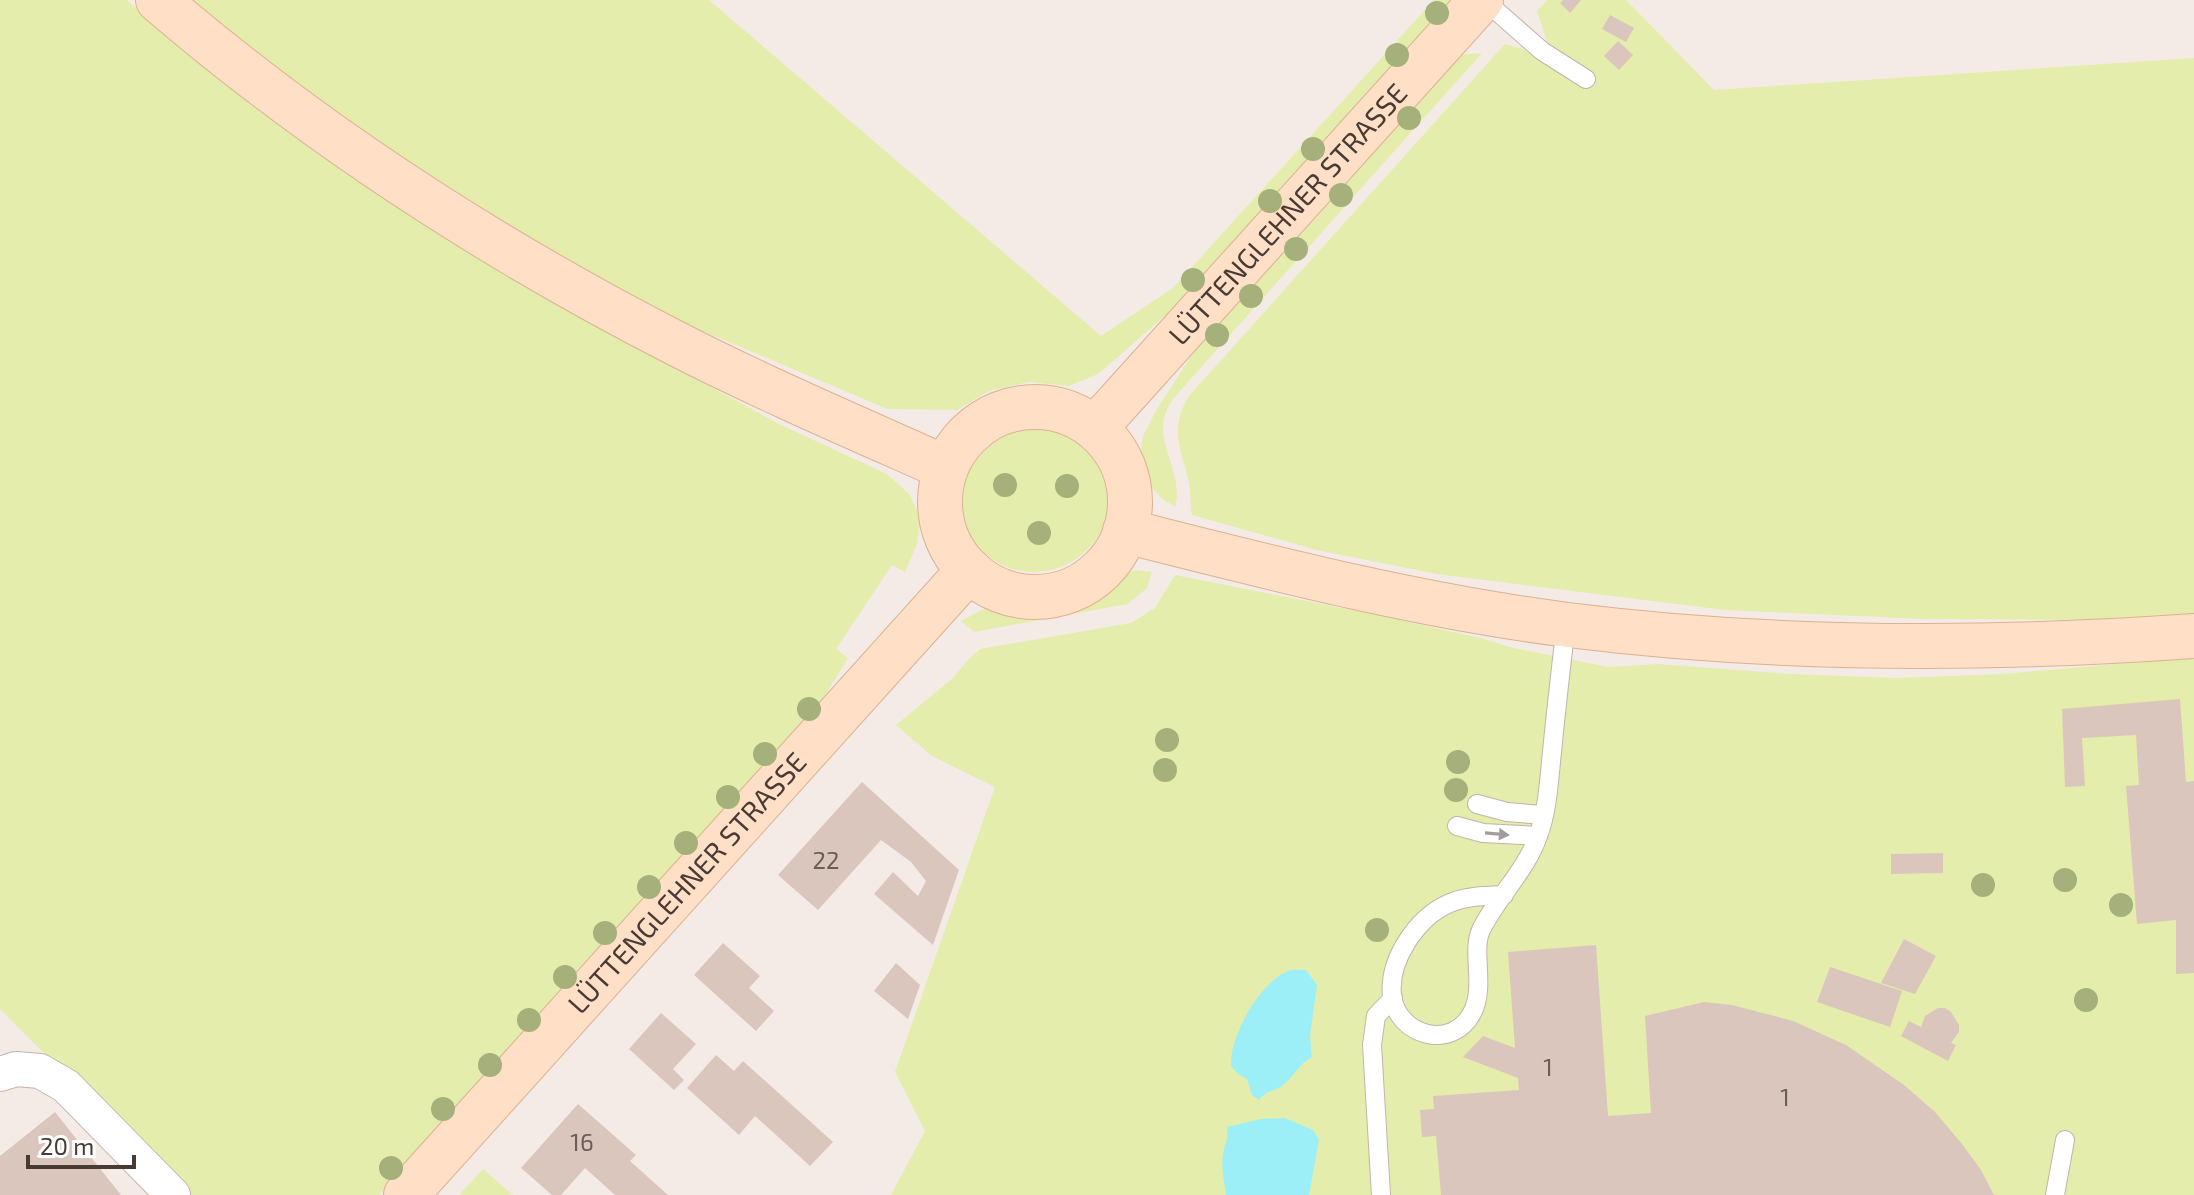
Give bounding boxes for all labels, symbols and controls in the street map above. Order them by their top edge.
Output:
street label: LÜTTENGLEHNER STRASSE [1161,76,1414,351]
street label: LÜTTENGLEHNER STRASSE [560,745,813,1020]
one-way arrow [1485,828,1510,841]
house number: 22 [813,845,839,874]
house number: 1 [1543,1052,1553,1081]
house number: 1 [1780,1082,1790,1111]
scale bar [28,1119,134,1169]
house number: 16 [570,1127,594,1156]
text: 20 m [40,1131,94,1160]

